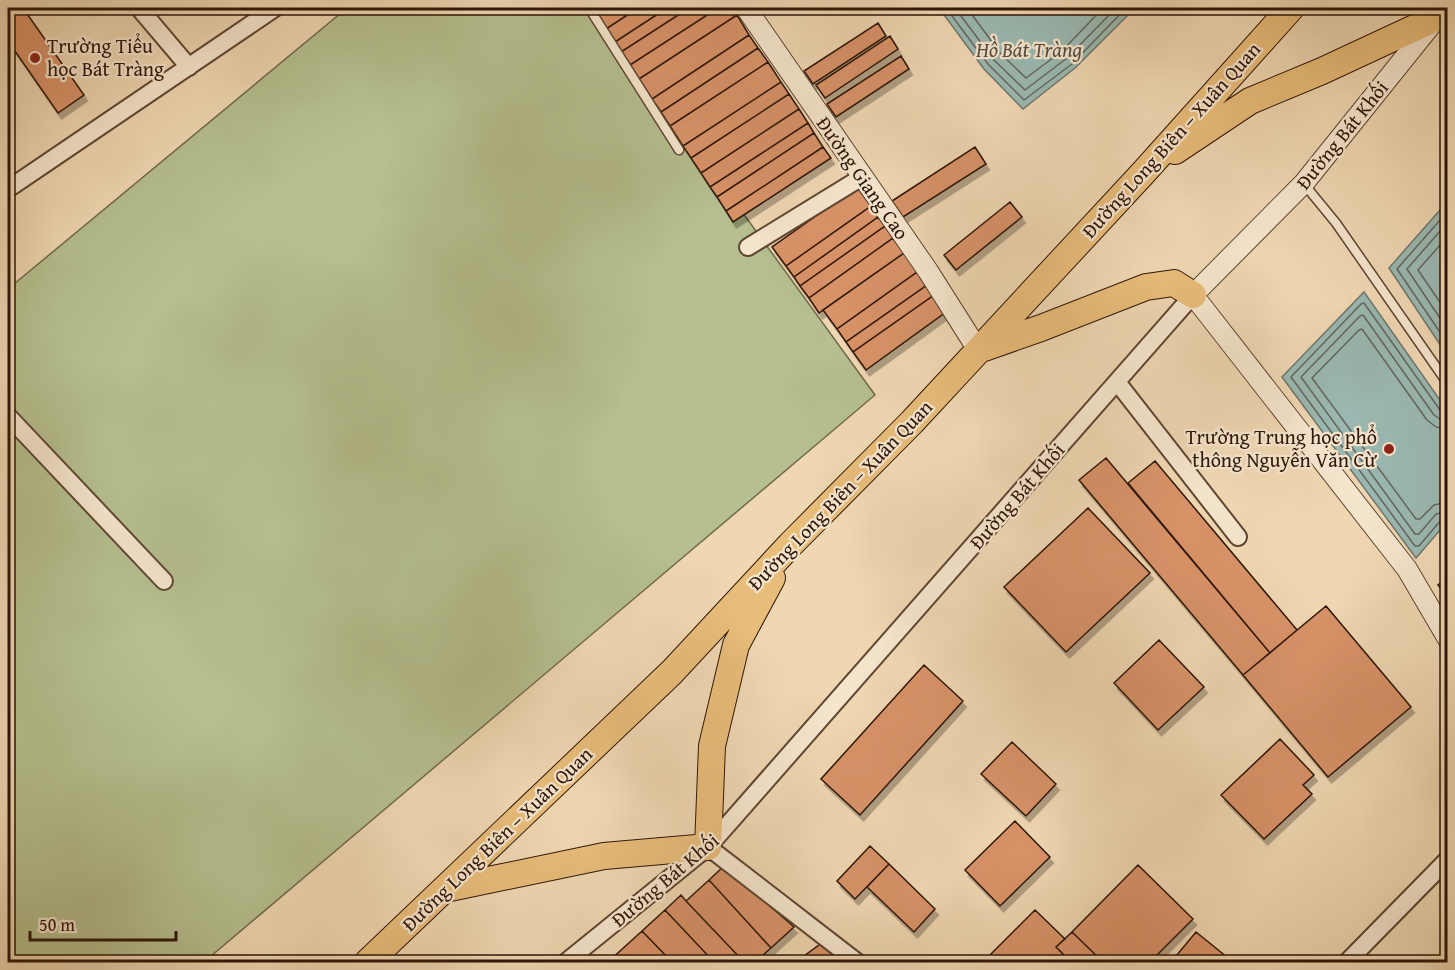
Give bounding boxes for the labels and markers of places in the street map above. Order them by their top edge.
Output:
place label: Trường Tiểu học Bát Tràng [47,31,164,83]
marker: Trường Tiểu học Bát Tràng [28,51,42,65]
place label: Trường Trung học phổ thông Nguyễn Văn Cừ [1185,422,1377,474]
marker: Trường Trung học phổ thông Nguyễn Văn Cừ [1382,442,1396,456]

